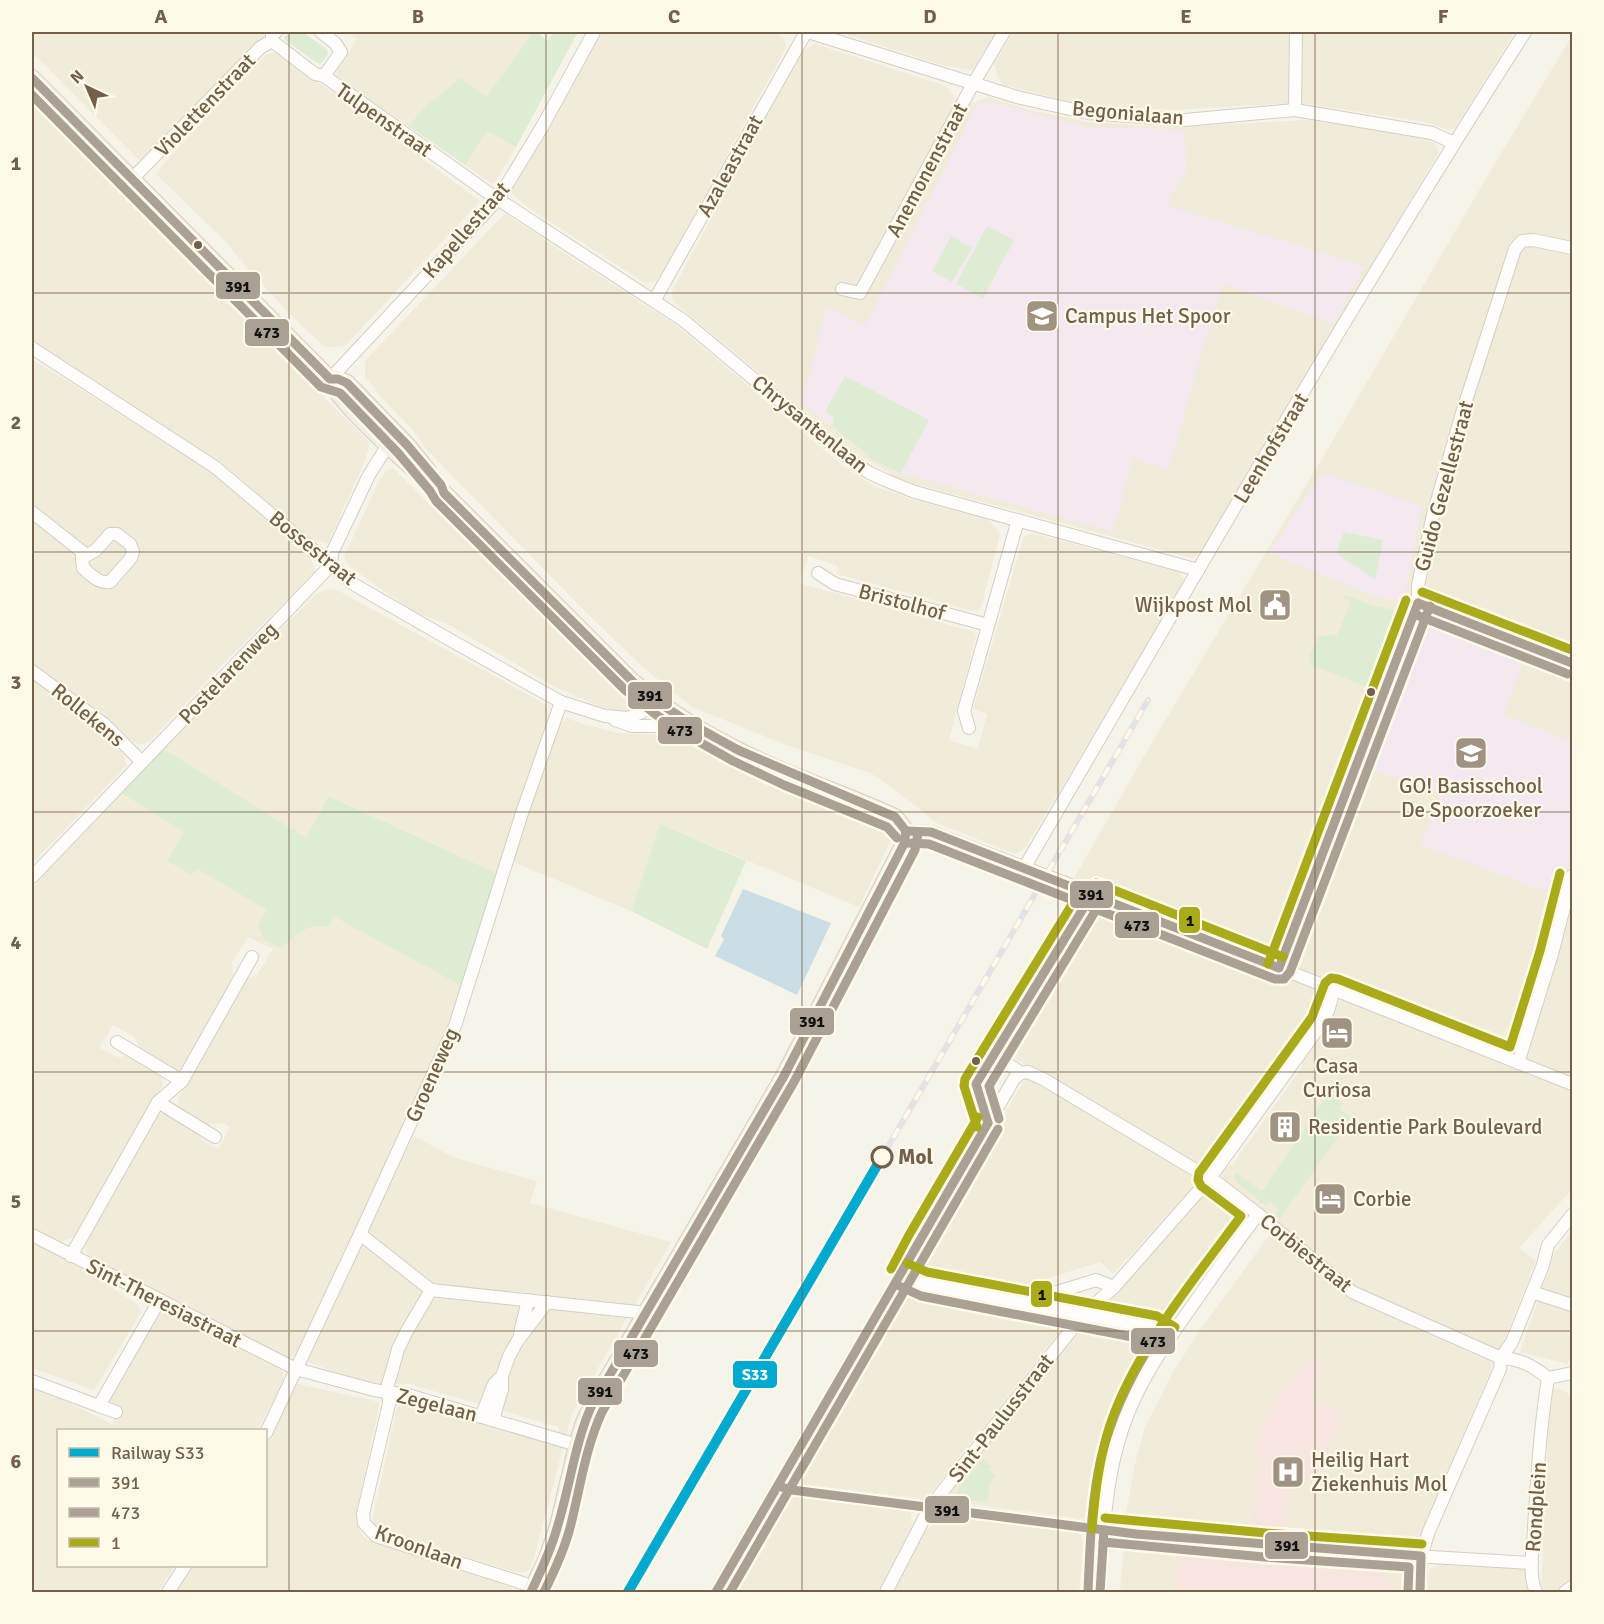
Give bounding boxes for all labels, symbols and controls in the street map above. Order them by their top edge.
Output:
text: A [155,4,168,29]
text: B [412,4,424,29]
text: C [668,4,680,29]
text: D [923,4,937,29]
text: E [1180,4,1192,29]
text: F [1438,4,1449,29]
street label: Violettenstraat [149,48,261,162]
north arrow [57,57,117,117]
text: N [66,66,88,88]
street label: Tulpenstraat [331,77,437,163]
street label: Begonialaan [1071,95,1185,131]
street label: Anemonenstraat [881,98,973,242]
street label: Azaleastraat [691,110,769,222]
text: 1 [11,151,22,176]
street label: Kapellestraat [417,176,515,284]
unlabelled marker [192,239,204,251]
line badge: 391 [215,271,261,300]
text: 391 [225,277,251,297]
school or university icon: Campus Het Spoor [1024,298,1060,334]
place label: Campus Het Spoor [1065,303,1231,329]
line badge: 473 [244,318,290,347]
text: 473 [254,323,280,343]
street label: Chrysantenlaan [747,369,873,479]
street label: Leenhofstraat [1228,388,1314,508]
street label: Guido Gezellestraat [1409,398,1479,574]
text: 2 [11,410,21,435]
street label: Bossestraat [264,505,362,591]
street label: Bristolhof [856,578,949,626]
public building icon: Wijkpost Mol [1257,587,1293,623]
place label: Wijkpost Mol [1135,592,1252,618]
street label: Postelarenweg [173,617,283,729]
text: 3 [11,670,21,695]
street label: Rollekens [46,678,130,752]
line badge: 391 [627,681,673,710]
text: 391 [637,686,663,706]
unlabelled marker [1365,686,1377,698]
line badge: 473 [657,716,703,745]
text: 473 [667,721,693,741]
school or university icon: GO! Basisschool De Spoorzoeker [1453,735,1489,771]
place label: GO! Basisschool De Spoorzoeker [1399,773,1543,823]
line badge: 391 [1069,880,1114,909]
text: 391 [1078,885,1104,905]
line badge: 1 [1178,906,1201,934]
line badge: 473 [1114,911,1160,939]
text: 1 [1186,911,1195,931]
text: 473 [1124,916,1150,936]
text: 4 [11,930,22,955]
line badge: 391 [789,1007,835,1036]
text: 391 [799,1012,825,1032]
hotel icon: Casa Curiosa [1319,1015,1355,1051]
street label: Groeneweg [400,1024,464,1126]
place label: Casa Curiosa [1303,1053,1371,1103]
unlabelled marker [970,1055,982,1067]
building icon: Residentie Park Boulevard [1267,1109,1303,1145]
place label: Residentie Park Boulevard [1308,1114,1542,1140]
place label: Mol [898,1144,933,1170]
marker: Mol [871,1146,893,1168]
hotel icon: Corbie [1312,1181,1348,1217]
place label: Corbie [1353,1186,1411,1212]
text: 5 [11,1189,21,1214]
street label: Corbiestraat [1255,1208,1357,1298]
street label: Sint-Theresiastraat [82,1253,246,1353]
line badge: 1 [1030,1280,1053,1308]
text: 1 [1038,1285,1047,1305]
line badge: 473 [1130,1327,1176,1355]
text: 473 [1140,1332,1166,1352]
line badge: 473 [613,1339,659,1368]
text: 473 [623,1344,649,1364]
street label: Sint-Paulusstraat [943,1348,1059,1488]
line badge: S33 [732,1360,778,1389]
text: S33 [742,1365,768,1385]
line badge: 391 [577,1377,623,1406]
street label: Zegelaan [394,1382,480,1428]
text: 391 [587,1382,613,1402]
legend [57,1429,267,1567]
text: Railway S33 [111,1442,204,1464]
place label: Heilig Hart Ziekenhuis Mol [1311,1447,1447,1497]
text: 6 [11,1449,22,1474]
hospital icon: Heilig Hart Ziekenhuis Mol [1270,1454,1306,1490]
street label: Rondplein [1520,1461,1552,1553]
text: 391 [111,1472,140,1494]
line badge: 391 [924,1495,970,1524]
text: 391 [934,1501,960,1521]
text: 473 [111,1502,140,1524]
street label: Kroonlaan [371,1519,467,1575]
line badge: 391 [1264,1531,1309,1560]
text: 1 [111,1532,121,1554]
text: 391 [1274,1536,1300,1556]

